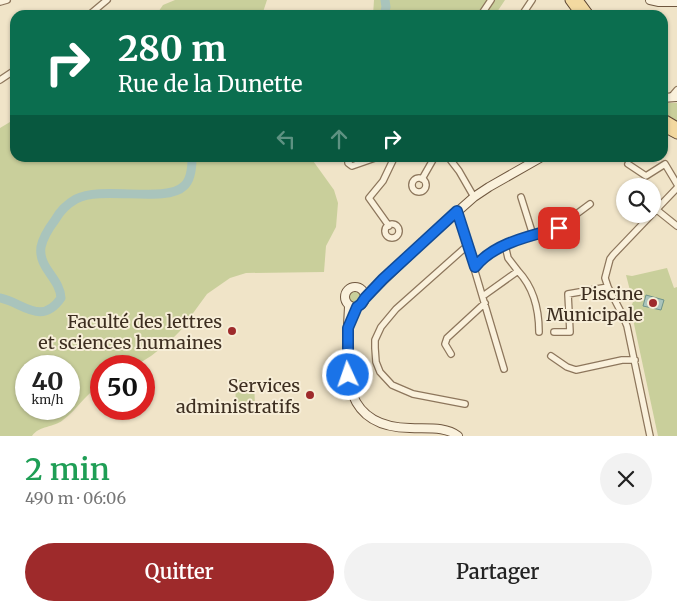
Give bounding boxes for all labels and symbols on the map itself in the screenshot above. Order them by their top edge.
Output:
pin [538,207,580,249]
place label: Piscine Municipale [546,282,643,326]
marker: Piscine Municipale [647,297,659,309]
place label: Faculté des lettres et sciences humaines [38,310,222,354]
marker: Faculté des lettres et sciences humaines [226,325,238,337]
position arrow [321,348,373,400]
speed limit sign: 50 [90,355,155,420]
place label: Services administratifs [176,374,300,418]
marker: Services administratifs [304,389,316,401]

